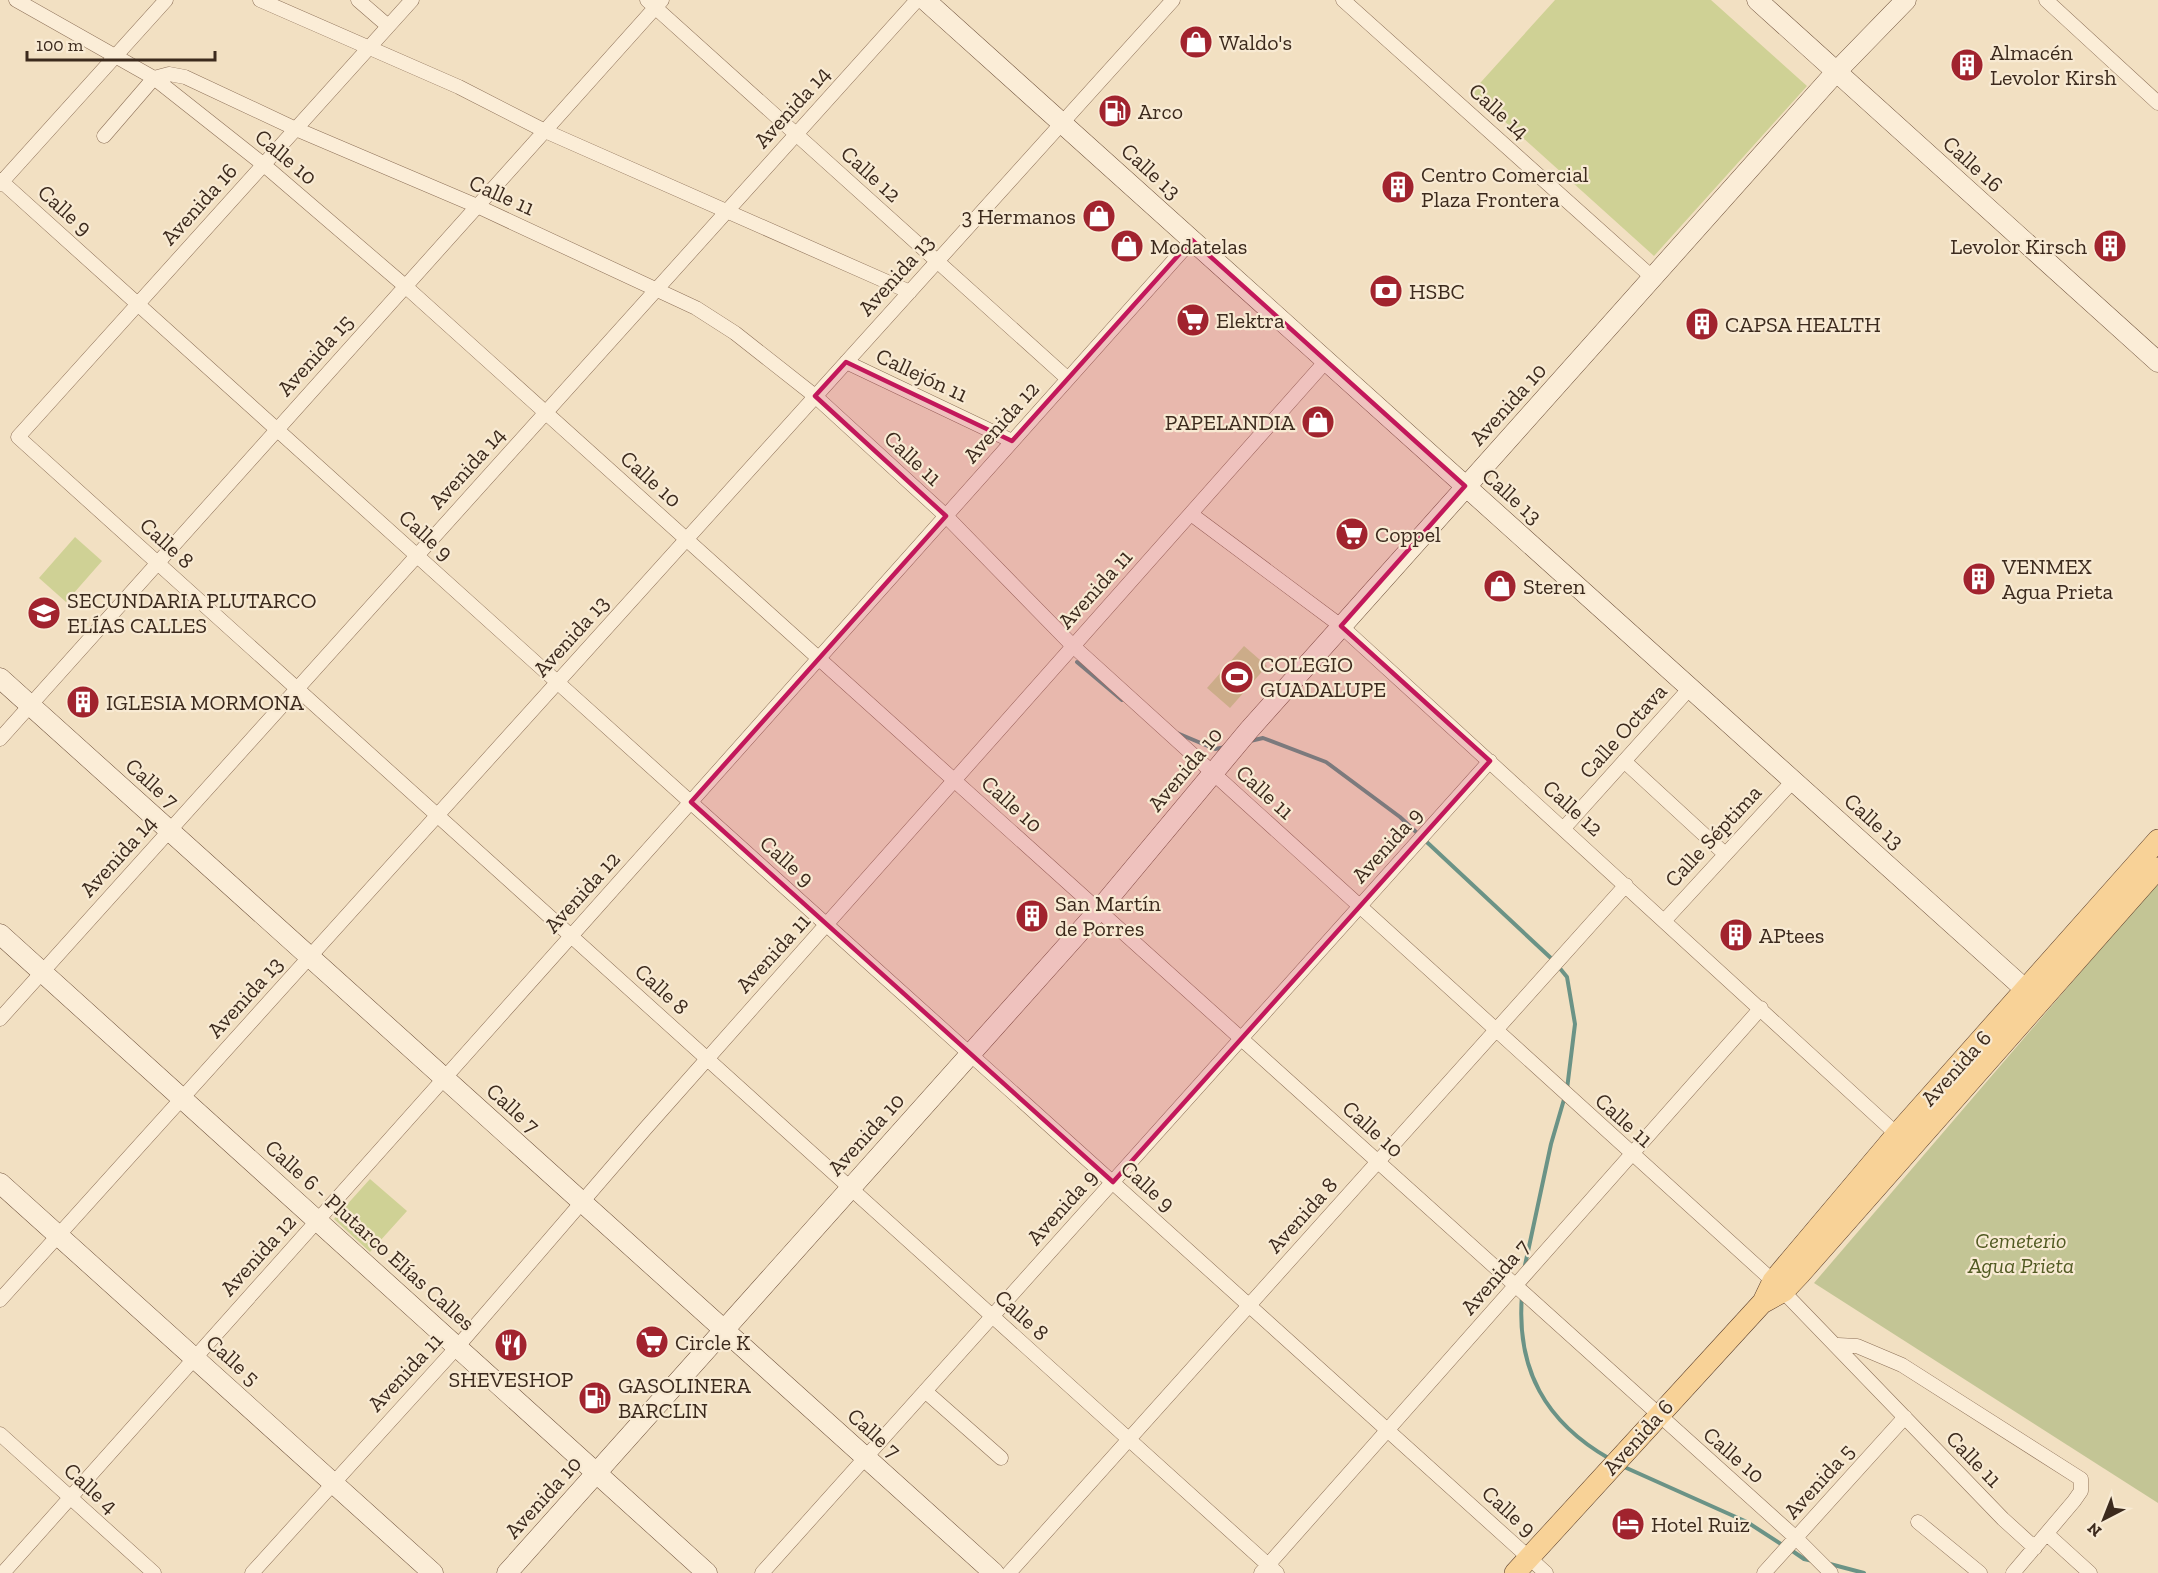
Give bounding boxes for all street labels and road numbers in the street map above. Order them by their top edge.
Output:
street label: Avenida 14 [748,60,836,154]
street label: Calle 14 [1463,77,1535,145]
street label: Calle 10 [249,123,323,191]
street label: Calle 16 [1937,130,2009,198]
street label: Calle 13 [1116,137,1186,205]
street label: Calle 12 [835,140,907,208]
street label: Avenida 16 [155,157,243,251]
street label: Calle 11 [465,169,539,222]
street label: Calle 9 [32,179,98,241]
street label: Avenida 13 [852,229,940,321]
street label: Avenida 15 [271,309,359,401]
street label: Callejón 11 [872,342,973,408]
street label: Avenida 10 [1464,357,1552,451]
street label: Avenida 12 [957,376,1045,468]
street label: Avenida 14 [423,421,511,515]
street label: Calle 11 [879,425,948,492]
street label: Calle 10 [615,445,687,513]
street label: Calle 13 [1477,462,1547,530]
street label: Calle 9 [393,504,459,566]
street label: Calle 8 [134,512,200,574]
street label: Avenida 11 [1052,543,1138,634]
street label: Avenida 13 [527,590,615,682]
street label: Calle Octava [1573,678,1673,784]
street label: Avenida 10 [1142,721,1228,817]
street label: Calle 7 [120,752,185,814]
street label: Calle 11 [1230,759,1300,825]
street label: Calle 10 [976,770,1048,838]
street label: Calle 12 [1537,774,1609,842]
street label: Calle Séptima [1659,779,1767,893]
street label: Calle 13 [1839,787,1909,855]
street label: Avenida 9 [1346,802,1428,888]
street label: Avenida 14 [74,809,162,903]
street label: Calle 9 [754,830,820,892]
street label: Avenida 12 [538,846,626,938]
street label: Avenida 11 [730,907,816,998]
street label: Avenida 13 [201,951,289,1043]
street label: Calle 8 [629,958,695,1020]
street label: Avenida 6 [1915,1025,1997,1111]
street label: Calle 7 [481,1077,546,1139]
street label: Avenida 10 [822,1087,910,1181]
street label: Calle 11 [1589,1087,1659,1153]
street label: Calle 10 [1337,1095,1409,1163]
street label: Calle 6 - Plutarco Elías Calles [259,1134,481,1336]
street label: Calle 9 [1115,1155,1181,1217]
street label: Avenida 9 [1021,1164,1103,1250]
street label: Avenida 8 [1261,1172,1343,1258]
street label: Avenida 12 [214,1209,302,1301]
street label: Avenida 7 [1455,1233,1536,1320]
street label: Calle 8 [989,1284,1055,1346]
street label: Avenida 11 [362,1327,449,1417]
street label: Calle 5 [201,1329,265,1391]
street label: Avenida 6 [1597,1394,1679,1480]
street label: Calle 7 [842,1402,907,1464]
street label: Calle 10 [1698,1421,1770,1489]
street label: Calle 11 [1940,1425,2008,1494]
street label: Avenida 5 [1778,1438,1860,1524]
street label: Avenida 10 [499,1450,587,1544]
street label: Calle 4 [58,1457,124,1519]
street label: Calle 9 [1476,1480,1542,1542]

